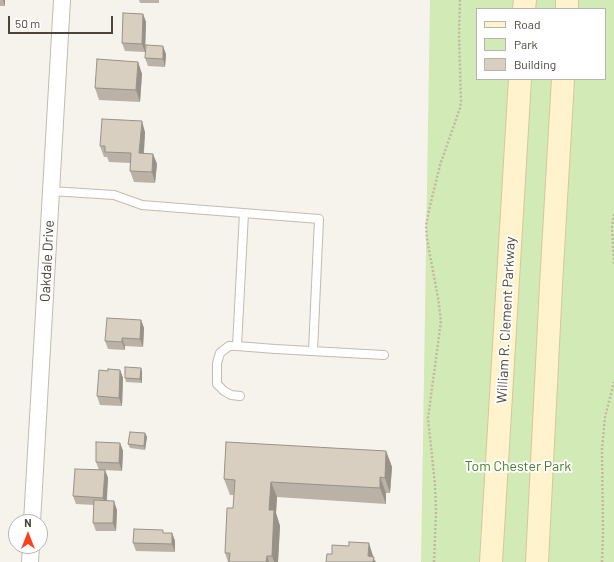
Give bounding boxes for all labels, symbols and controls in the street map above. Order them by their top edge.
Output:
scale bar [10,8,115,34]
legend [476,8,606,80]
text: 50 m [15,16,40,30]
text: Road [514,17,541,31]
text: Park [514,37,538,51]
text: Building [514,57,556,71]
street label: Oakdale Drive [36,220,58,302]
street label: William R. Clement Parkway [493,236,519,404]
park label: Tom Chester Park [465,458,571,474]
north arrow [8,514,48,554]
text: N [24,516,32,529]

